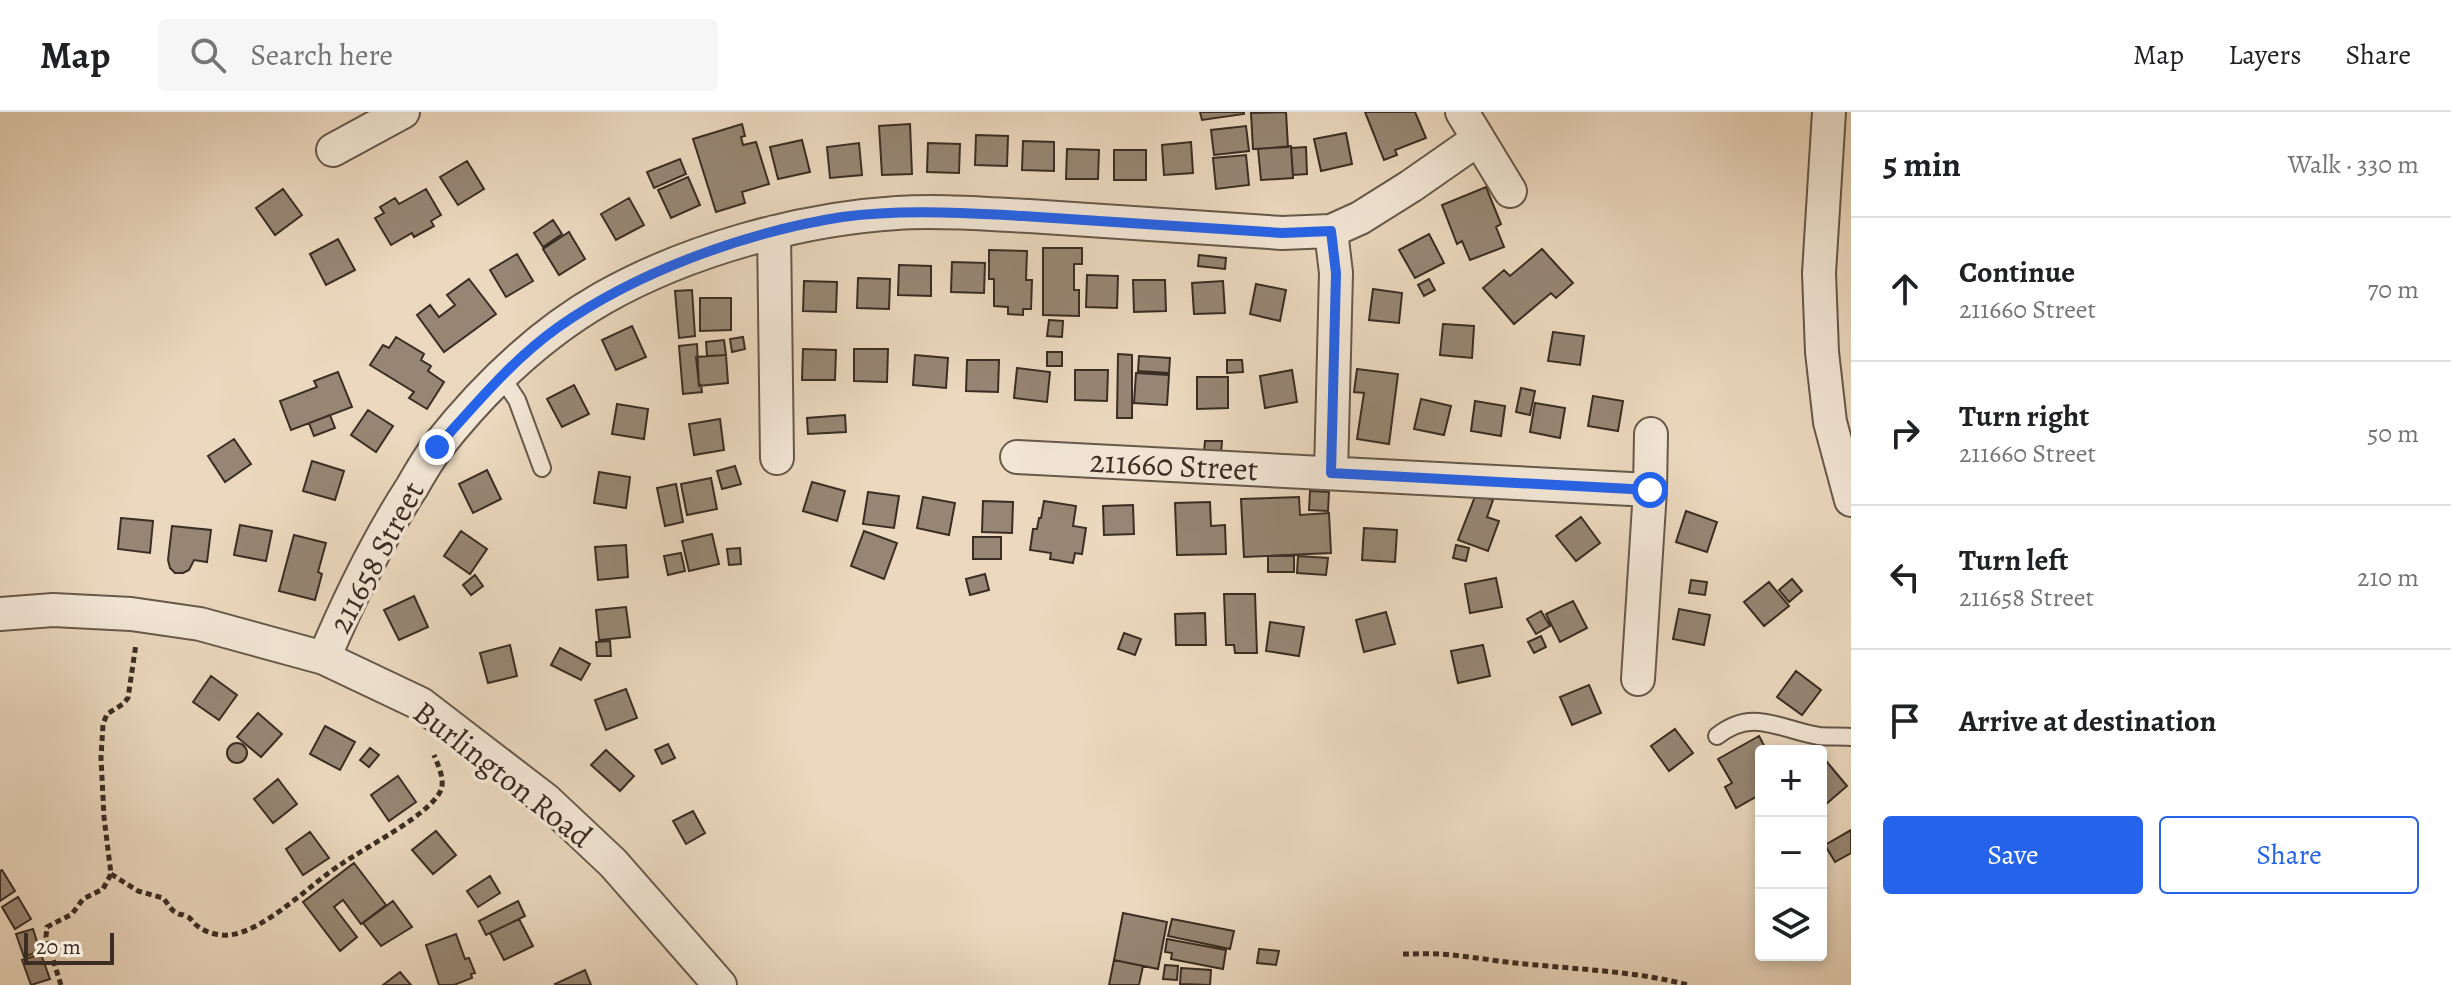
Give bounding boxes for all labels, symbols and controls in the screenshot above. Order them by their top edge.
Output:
search box [158,19,718,91]
text: Map [40,29,110,81]
icon: search [186,33,230,77]
text: Search here [250,35,393,75]
text: Map [2133,36,2184,74]
text: Layers [2228,36,2301,74]
text: Share [2345,36,2411,74]
text: 5 min [1883,141,1961,188]
text: Walk · 330 m [2288,147,2419,182]
text: Continue [1959,252,2075,292]
icon: ahead [1883,267,1927,311]
text: 70 m [2367,272,2419,307]
text: 211660 Street [1959,292,2096,327]
text: Turn right [1959,396,2089,436]
icon: right [1883,411,1927,455]
text: 50 m [2367,416,2419,451]
route end [419,429,455,465]
text: 211660 Street [1959,436,2096,471]
street label: 211660 Street [1089,439,1259,491]
route start [1632,472,1668,508]
street label: 211658 Street [318,473,434,641]
text: Turn left [1959,540,2068,580]
icon: left [1883,555,1927,599]
text: 210 m [2357,560,2419,595]
text: 211658 Street [1959,580,2094,615]
street label: Burlington Road [404,690,602,858]
icon: arrive [1883,699,1927,743]
text: Arrive at destination [1959,701,2216,741]
map controls [1755,745,1827,961]
button: + [1755,745,1827,817]
button: Save [1883,816,2143,894]
button: Share [2159,816,2419,894]
button: − [1755,817,1827,889]
button: layers [1755,889,1827,961]
scale bar [24,929,114,965]
text: 20 m [36,932,81,962]

